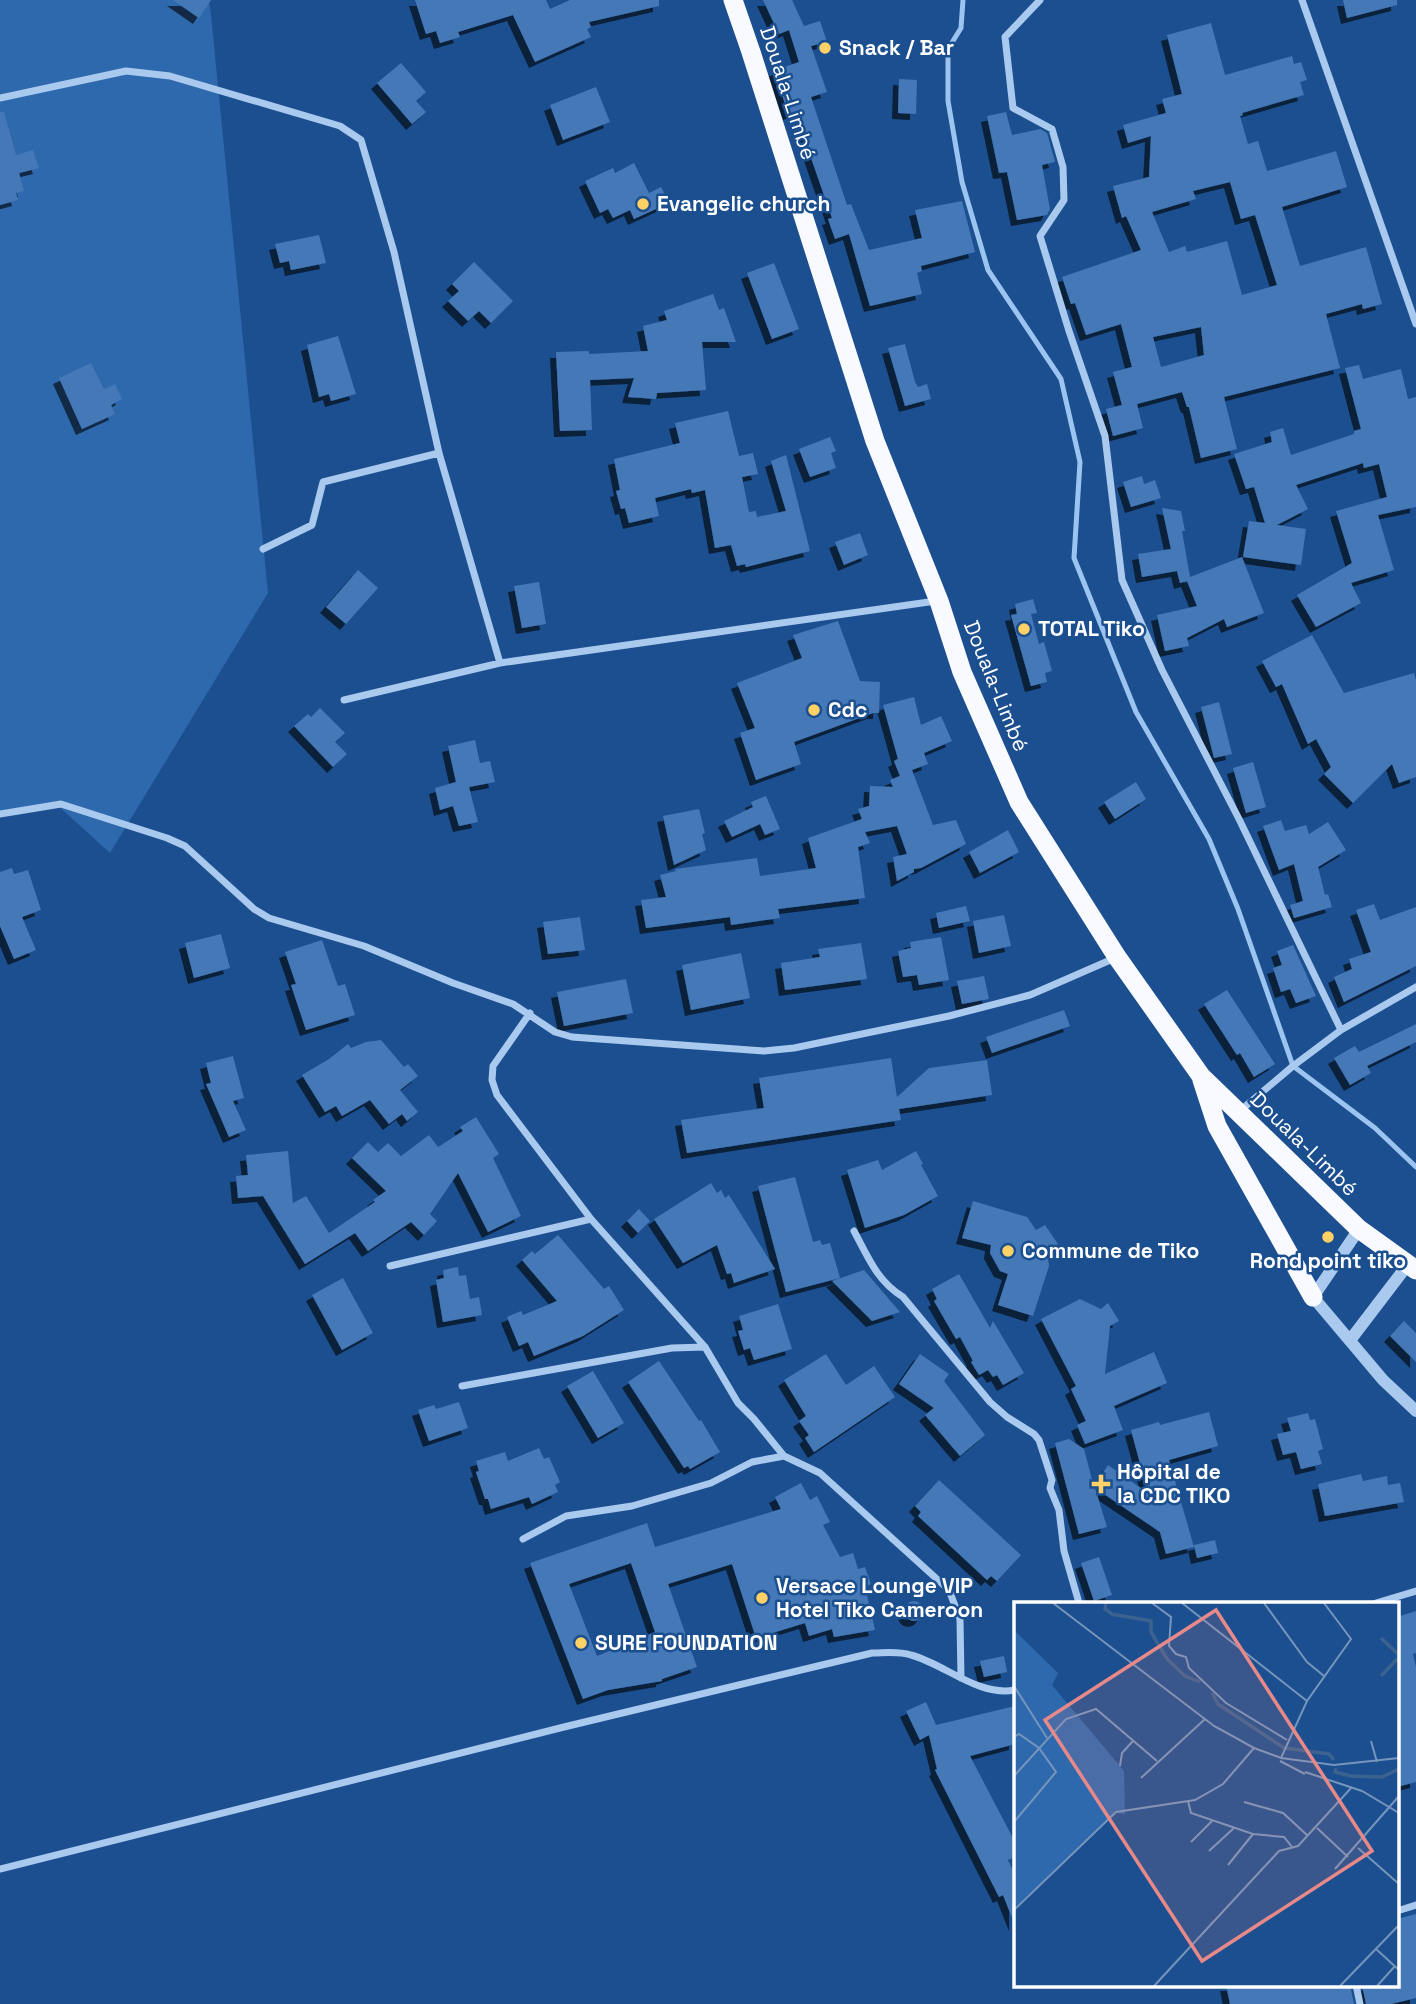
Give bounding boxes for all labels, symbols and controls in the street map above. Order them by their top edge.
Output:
street label: Douala-Limbé [754,23,823,163]
place label: Snack / Bar [839,34,954,61]
marker: Snack / Bar [817,40,833,56]
place label: Evangelic church [657,190,830,217]
marker: Evangelic church [635,196,651,212]
place label: TOTAL Tiko [1038,615,1145,642]
street label: Douala-Limbé [958,616,1035,755]
marker: TOTAL Tiko [1016,621,1032,637]
place label: Cdc [828,696,867,723]
marker: Cdc [806,702,822,718]
street label: Douala-Limbé [1245,1086,1364,1202]
marker: Rond point tiko [1320,1229,1336,1245]
place label: Commune de Tiko [1022,1237,1199,1264]
marker: Commune de Tiko [1000,1243,1016,1259]
place label: Rond point tiko [1250,1247,1406,1274]
place label: Hôpital de la CDC TIKO [1117,1458,1230,1509]
marker: Hôpital de la CDC TIKO [1091,1474,1111,1494]
place label: Versace Lounge VIP Hotel Tiko Cameroon [776,1572,983,1623]
marker: Versace Lounge VIP Hotel Tiko Cameroon [754,1590,770,1606]
inset map [1014,1602,1398,1986]
place label: SURE FOUNDATION [595,1629,778,1656]
marker: SURE FOUNDATION [573,1635,589,1651]

